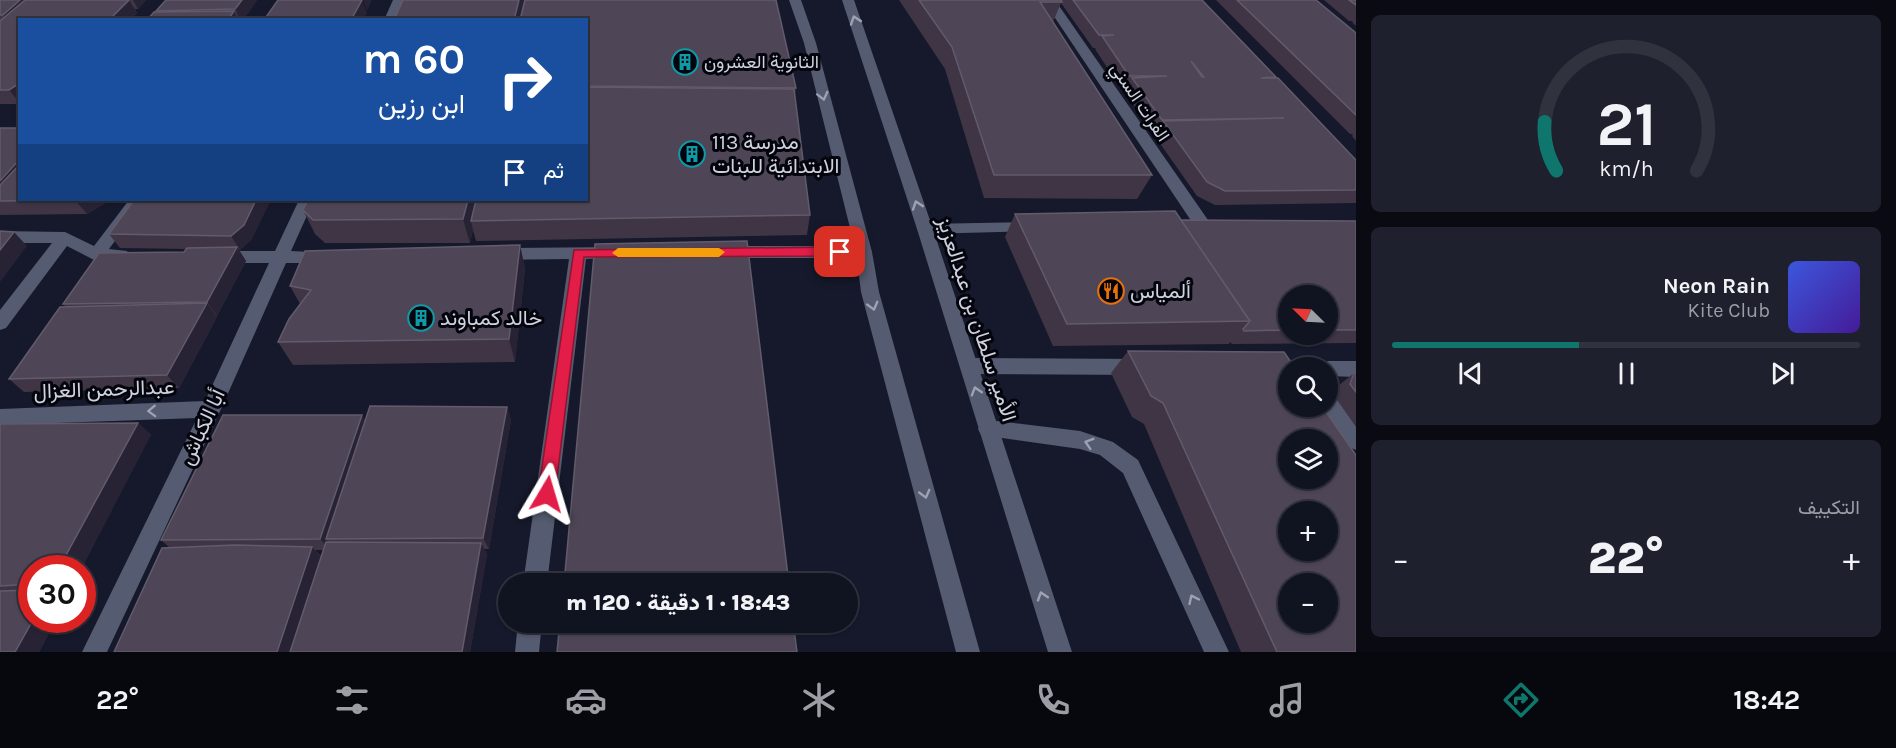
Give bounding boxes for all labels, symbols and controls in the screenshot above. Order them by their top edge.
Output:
one-way arrow [849,15,862,26]
text: 60 m [362,34,465,84]
icon: right [486,42,564,120]
building icon: الثانوية العشرون [670,47,700,77]
place label: الثانوية العشرون [704,51,819,73]
street label: الفرات السني [1102,58,1174,148]
text: ابن رزين [378,88,465,120]
text: 21 [1596,88,1656,161]
one-way arrow [815,91,828,101]
place label: مدرسة 113 الابتدائية للبنات [712,130,839,178]
building icon: مدرسة 113 الابتدائية للبنات [677,139,707,169]
icon: arrive [498,156,531,189]
text: km/h [1599,156,1653,181]
text: ثم [543,158,564,184]
one-way arrow [912,200,924,211]
street label: الأمير سلطان بن عبدالعزيز [931,213,1021,425]
pin [814,226,865,277]
icon: arrive [823,235,856,268]
text: Neon Rain [1663,273,1770,299]
restaurant icon: ألمياس [1096,276,1126,306]
place label: ألمياس [1130,279,1191,303]
north arrow [1278,285,1338,345]
map controls [1278,285,1338,633]
text: Kite Club [1688,299,1770,322]
one-way arrow [866,301,879,311]
building icon: خالد كمباوند [406,303,436,333]
place label: خالد كمباوند [440,306,542,331]
button: search [1278,357,1338,417]
icon: previous [1454,357,1487,390]
icon: pause [1610,357,1643,390]
icon: next [1766,357,1799,390]
street label: عبدالرحمن الغزال [33,375,175,404]
street label: أبا الكباش [174,385,230,469]
one-way arrow [971,386,983,397]
one-way arrow [148,405,157,417]
button: layers [1278,429,1338,489]
one-way arrow [1084,438,1095,450]
position arrow [515,462,579,526]
one-way arrow [917,489,930,499]
text: التكييف [1798,496,1860,519]
button: + [1278,501,1338,561]
text: 22° [1588,532,1664,584]
text: − [1392,540,1409,578]
text: + [1843,540,1860,578]
speed limit sign: 30 [18,555,96,633]
button: − [1278,573,1338,633]
text: 18:43 · 1 دقيقة · 120 m [566,590,790,616]
one-way arrow [1037,591,1049,602]
one-way arrow [1188,594,1200,605]
icon: filters [331,679,373,721]
icon: car [565,679,607,721]
icon: climate [798,679,840,721]
icon: phone [1032,679,1074,721]
icon: music [1266,679,1308,721]
icon: directions [1500,679,1542,721]
text: 22° [96,684,139,716]
text: 18:42 [1733,684,1800,716]

